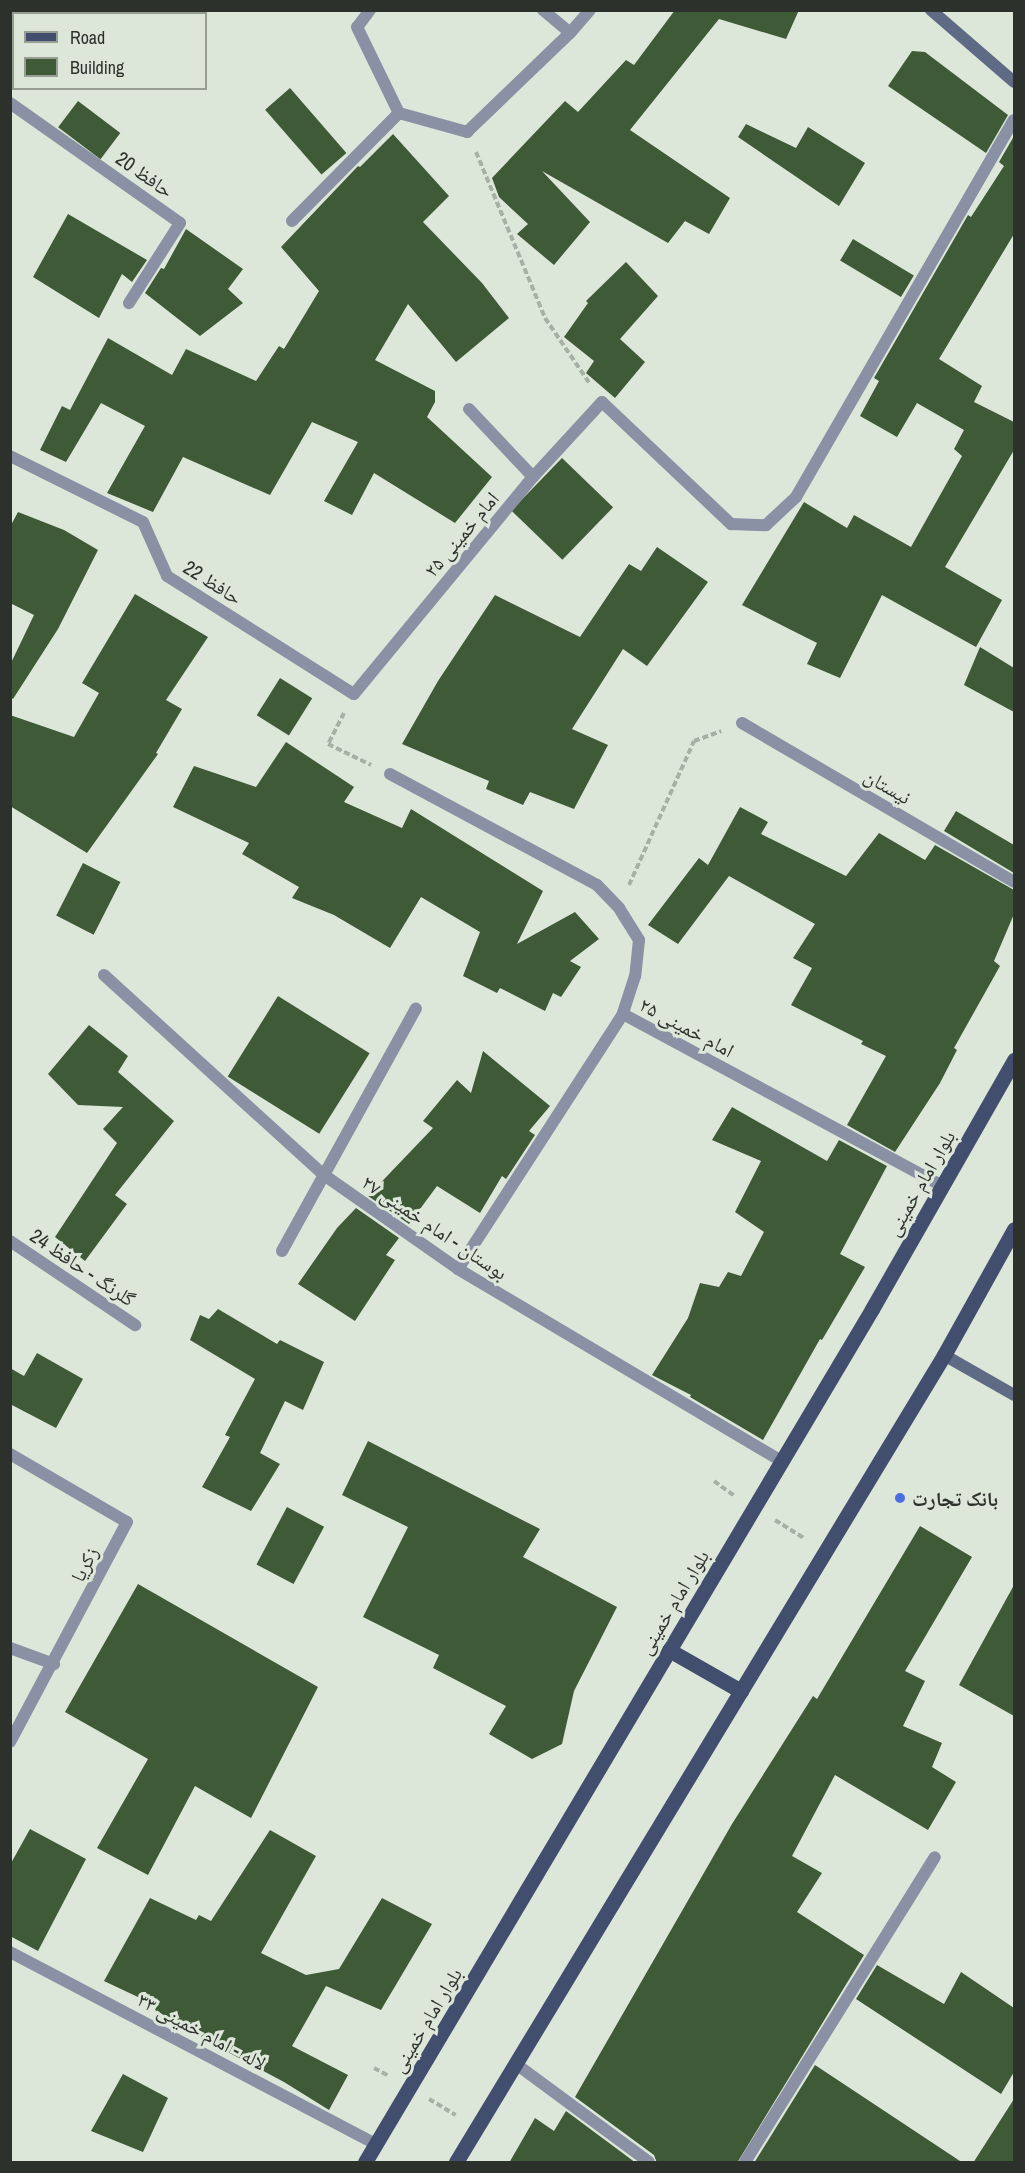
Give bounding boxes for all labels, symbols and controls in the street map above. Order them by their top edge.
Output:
legend [12,12,207,90]
text: Road [70,25,105,50]
text: Building [70,55,124,80]
street label: حافظ 20 [112,146,178,202]
street label: امام خمینی ۲۵ [419,487,503,581]
street label: حافظ 22 [179,555,247,609]
street label: نیستان [860,763,916,809]
street label: امام خمینی ۲۵ [636,992,738,1062]
street label: بلوار امام خمینی [880,1126,960,1240]
street label: بوستان - امام خمینی ۲۷ [358,1169,512,1285]
street label: گلرنگ - حافظ 24 [26,1223,140,1311]
place label: بانک تجارت [912,1486,998,1510]
marker: بانک تجارت [893,1491,907,1505]
street label: زکریا [65,1543,103,1585]
street label: بلوار امام خمینی [632,1545,714,1659]
street label: بلوار امام خمینی [385,1963,467,2077]
street label: لاله - امام خمینی ۳۳ [134,1987,270,2075]

